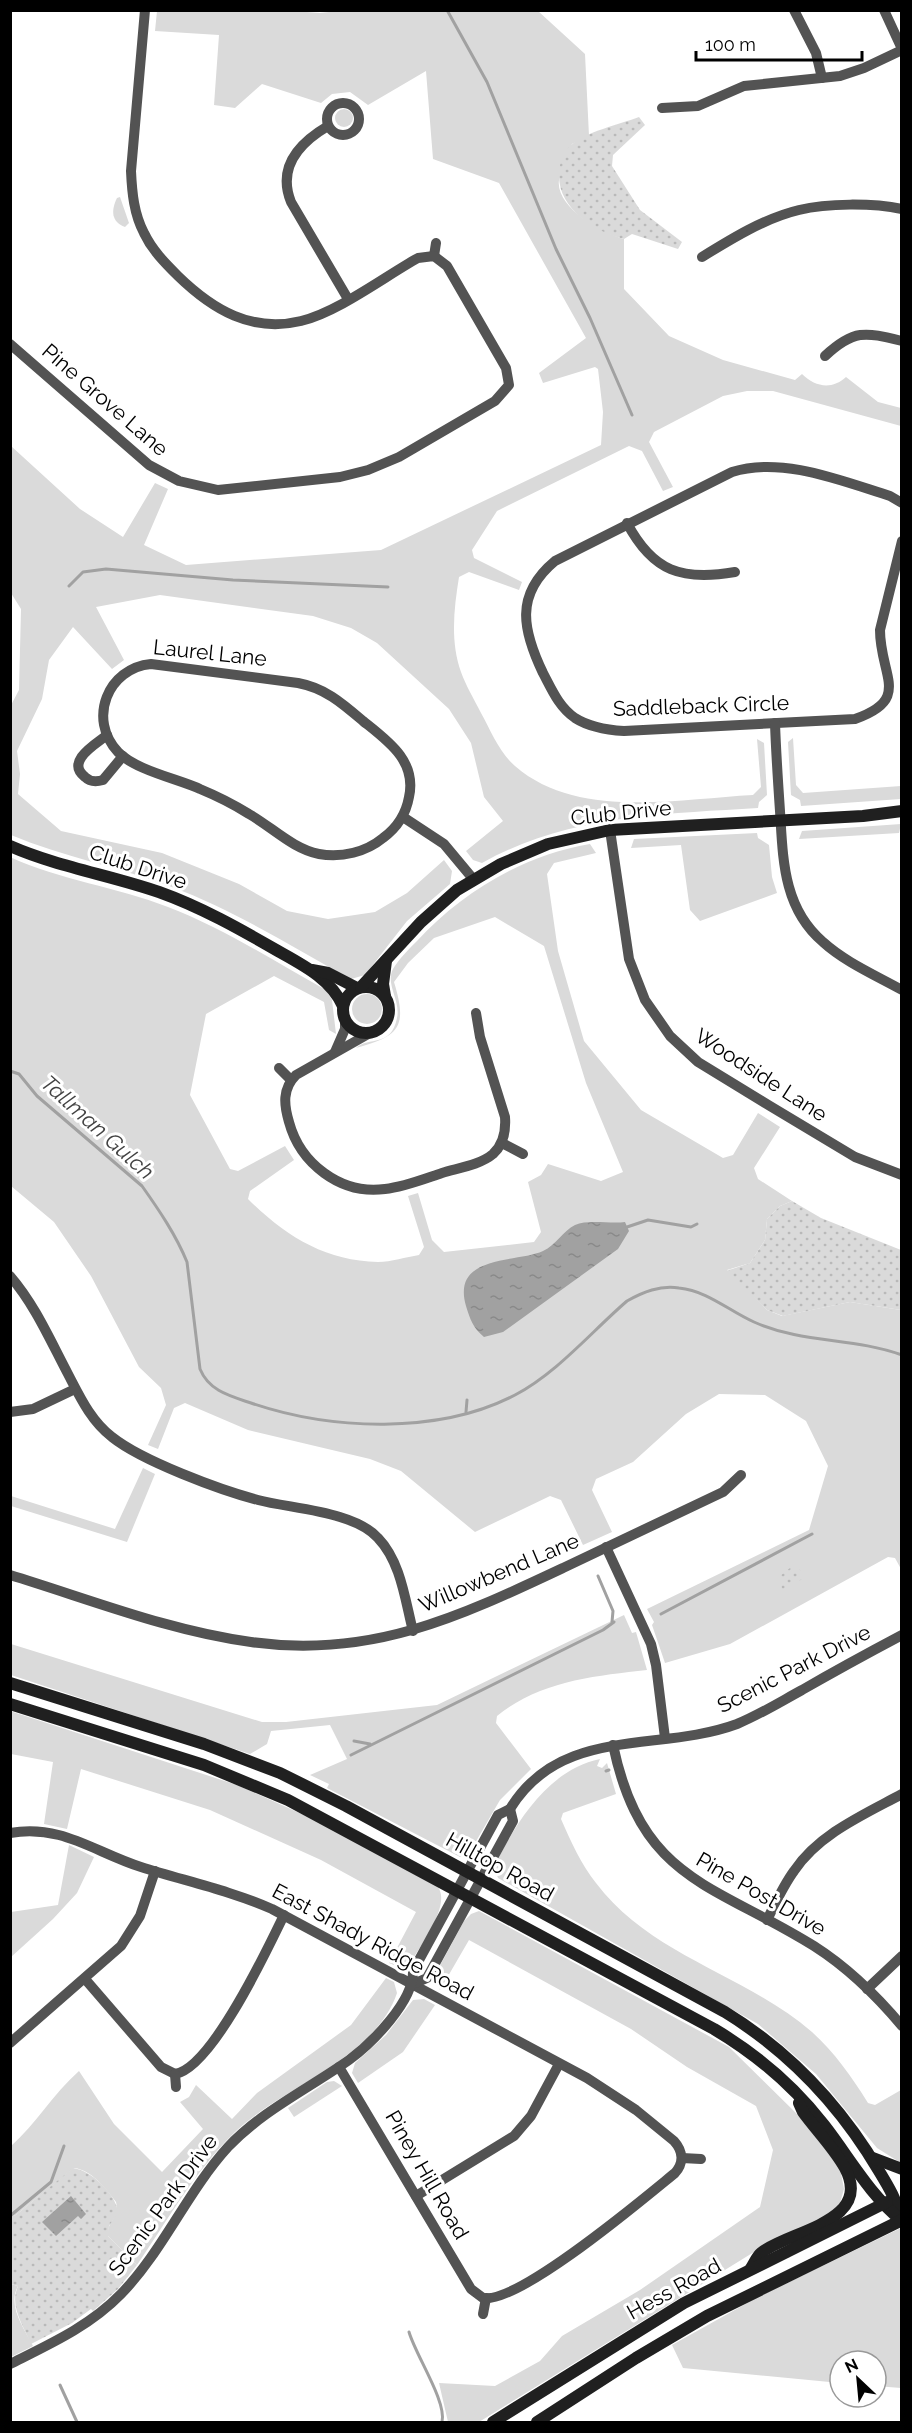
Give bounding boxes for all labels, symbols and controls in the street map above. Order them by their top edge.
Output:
scale bar [696,24,862,62]
text: 100 m [705,34,756,55]
street label: Pine Grove Lane [37,338,173,461]
street label: Laurel Lane [152,634,268,671]
street label: Saddleback Circle [612,690,790,721]
street label: Club Drive [569,795,672,830]
street label: Club Drive [86,839,190,894]
street label: Woodside Lane [691,1023,832,1127]
water label: Tallman Gulch [36,1070,160,1184]
street label: Willowbend Lane [415,1528,583,1618]
street label: Scenic Park Drive [713,1619,875,1718]
street label: Hilltop Road [442,1827,559,1906]
street label: Pine Post Drive [692,1846,831,1941]
street label: East Shady Ridge Road [268,1878,478,2005]
street label: Piney Hill Road [380,2106,474,2244]
street label: Scenic Park Drive [103,2129,222,2280]
street label: Hess Road [622,2252,725,2325]
north arrow [828,2349,888,2409]
text: N [842,2355,861,2377]

